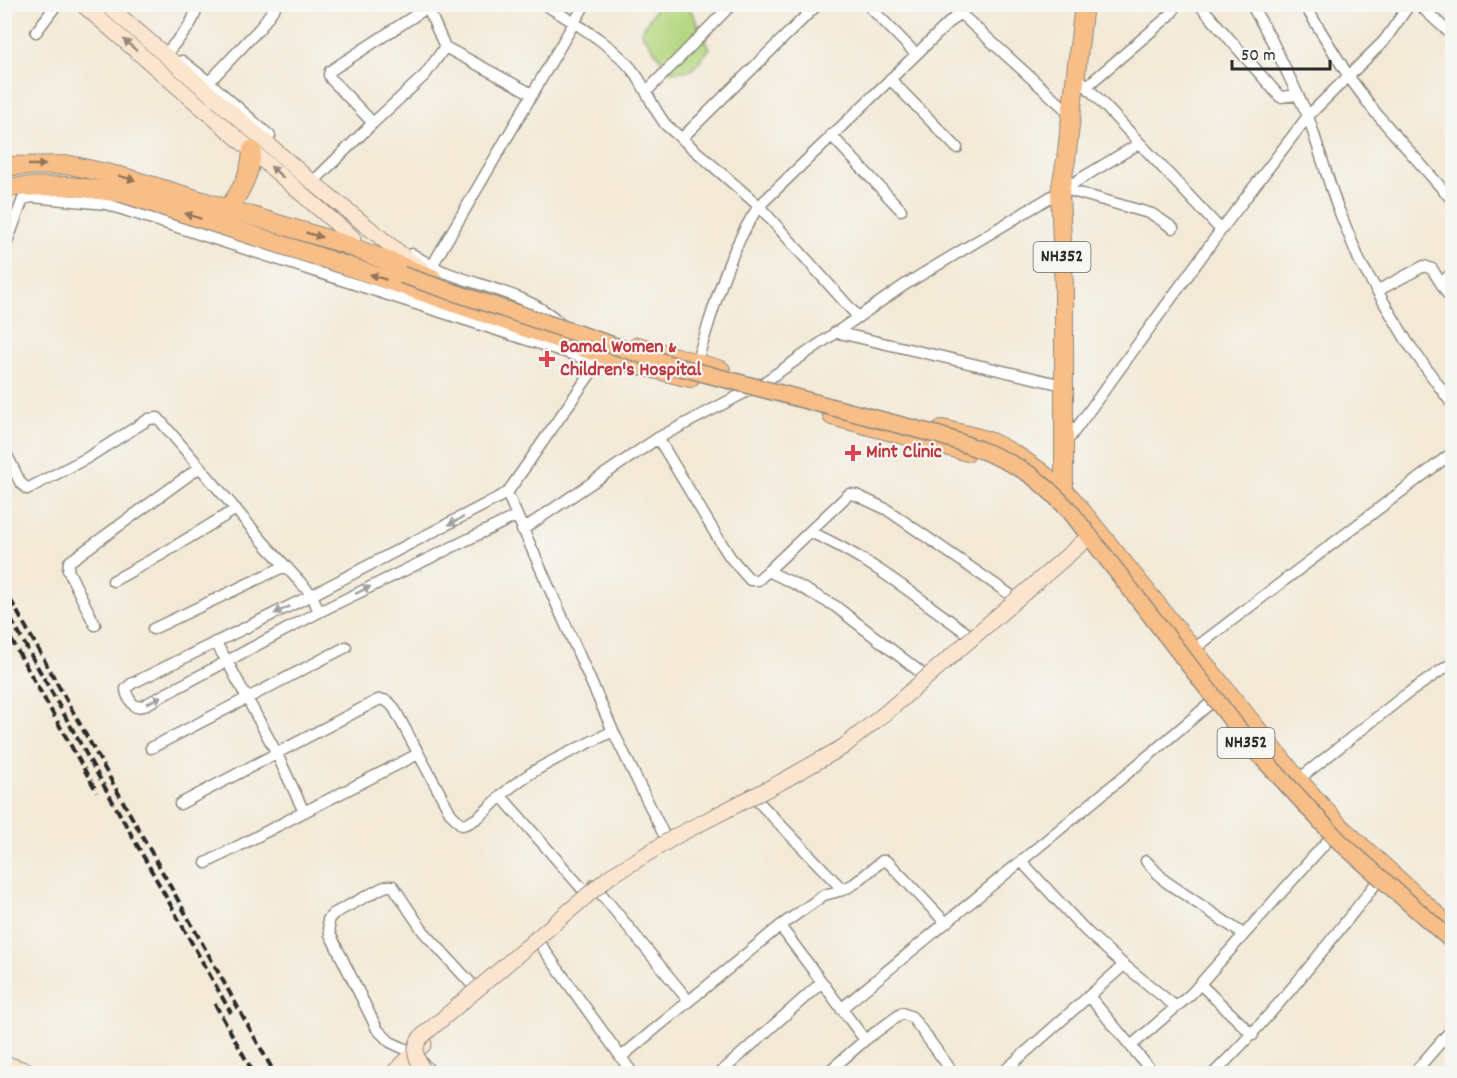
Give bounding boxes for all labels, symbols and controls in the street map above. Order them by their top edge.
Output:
scale bar [1232,33,1330,71]
one-way arrow [123,39,138,52]
text: 50 m [1241,44,1276,69]
one-way arrow [28,160,47,170]
one-way arrow [270,166,285,179]
one-way arrow [118,174,136,183]
one-way arrow [184,210,202,220]
one-way arrow [305,231,323,240]
road number: NH352 [1034,242,1090,272]
one-way arrow [369,271,387,281]
place label: Bamal Women & Children's Hospital [560,334,701,385]
marker: Bamal Women & Children's Hospital [538,350,556,368]
place label: Mint Clinic [866,439,942,467]
marker: Mint Clinic [844,444,862,462]
one-way arrow [447,516,464,525]
one-way arrow [355,586,372,595]
one-way arrow [274,605,291,614]
one-way arrow [145,695,162,705]
road number: NH352 [1218,728,1274,758]

